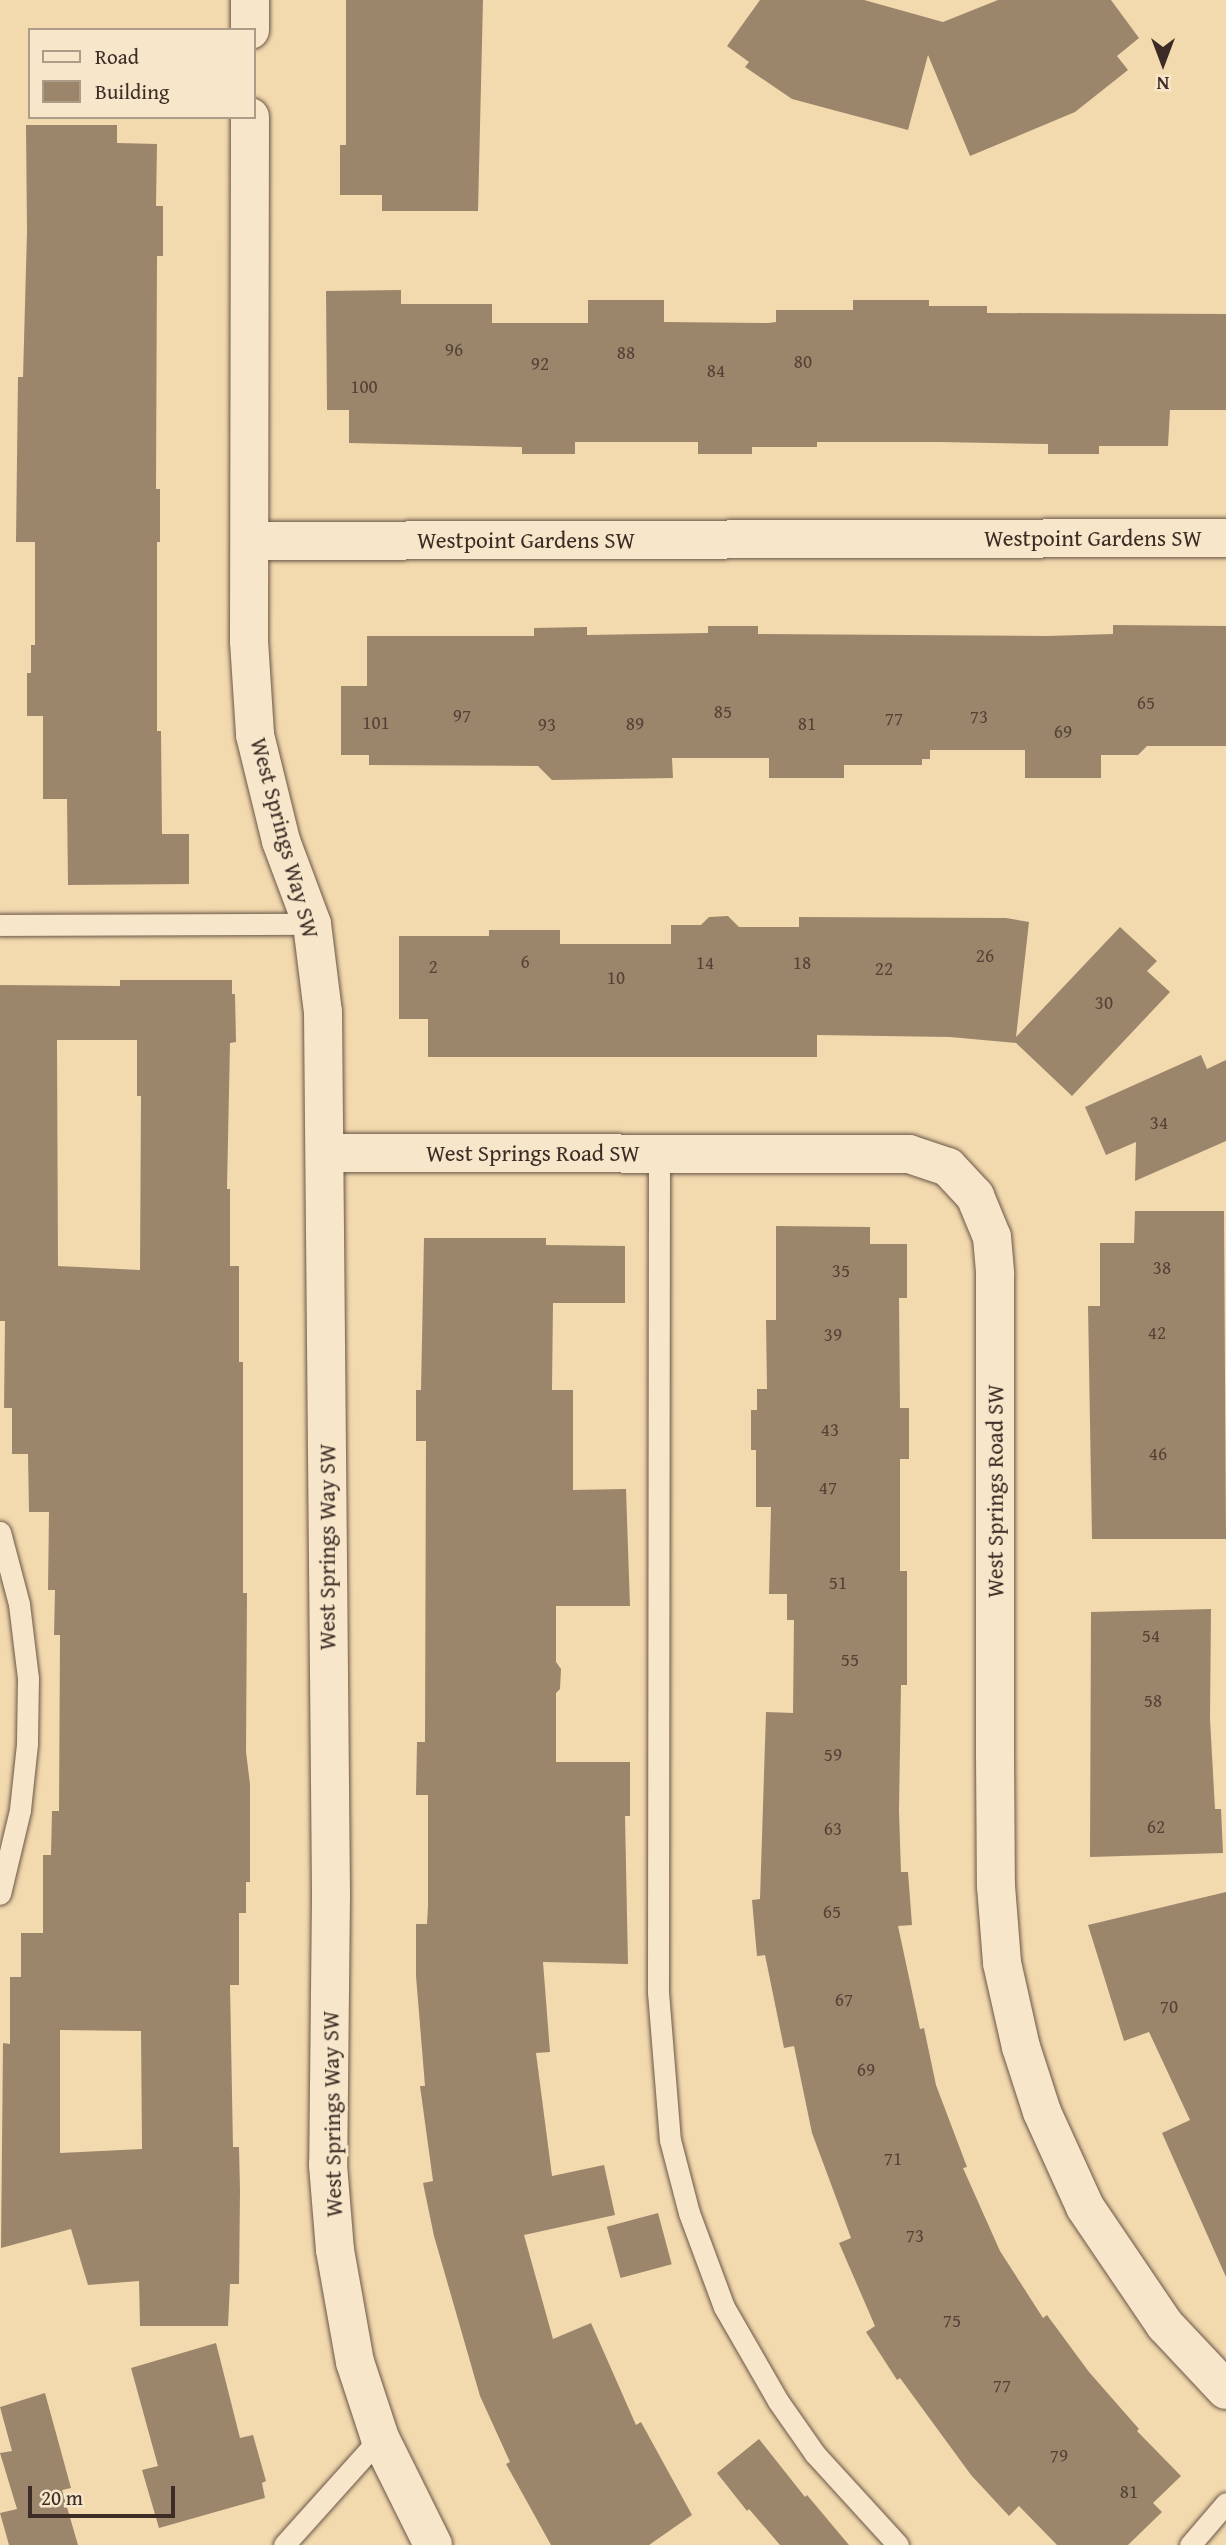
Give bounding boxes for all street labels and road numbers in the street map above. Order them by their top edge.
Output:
street label: Westpoint Gardens SW [984,524,1202,552]
street label: Westpoint Gardens SW [417,526,635,554]
street label: West Springs Way SW [245,735,325,941]
street label: West Springs Road SW [426,1139,640,1167]
street label: West Springs Road SW [981,1384,1009,1598]
street label: West Springs Way SW [313,1444,341,1650]
street label: West Springs Way SW [316,2010,348,2218]

